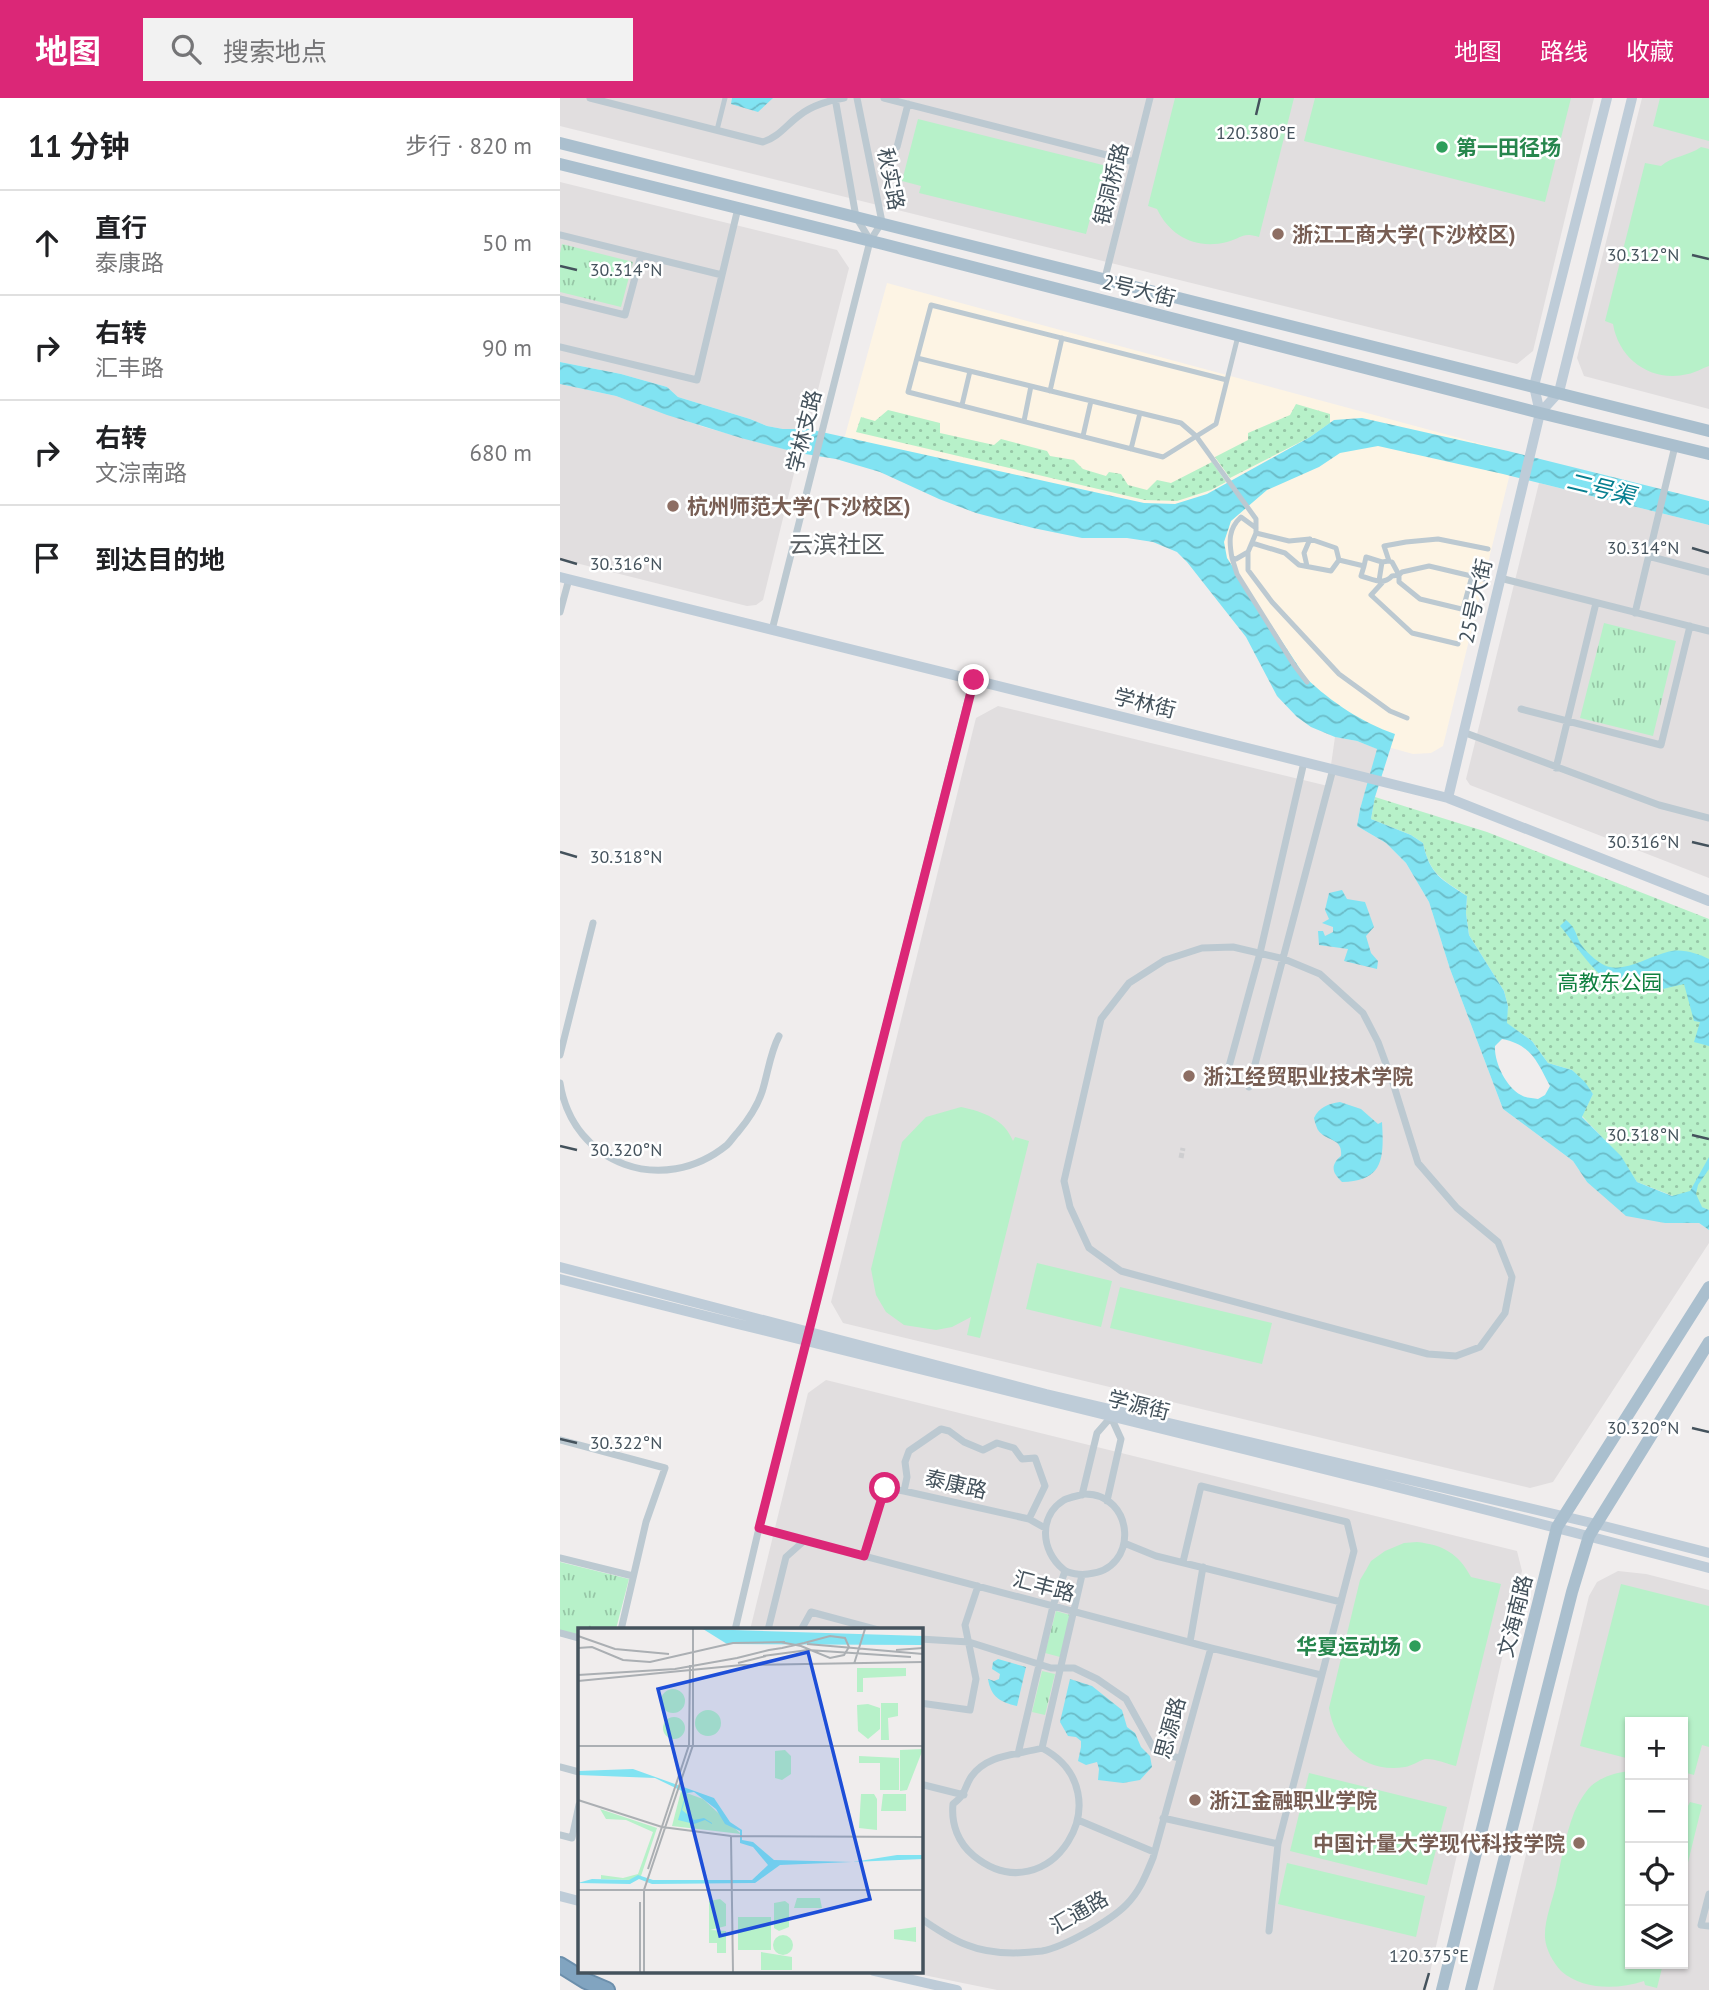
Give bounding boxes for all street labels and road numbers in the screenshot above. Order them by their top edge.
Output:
street label: 银洞桥路 [1088,140,1134,228]
street label: 秋实路 [872,146,910,212]
street label: 2号大街 [1100,268,1178,312]
street label: 学林支路 [781,387,827,475]
street label: 25号大街 [1452,556,1498,646]
street label: 学林街 [1111,682,1179,724]
street label: 学源街 [1105,1384,1173,1426]
street label: 泰康路 [922,1464,990,1504]
street label: 汇丰路 [1010,1565,1078,1607]
street label: 文海南路 [1492,1572,1538,1660]
street label: 思源路 [1149,1694,1191,1762]
street label: 汇通路 [1045,1885,1113,1939]

